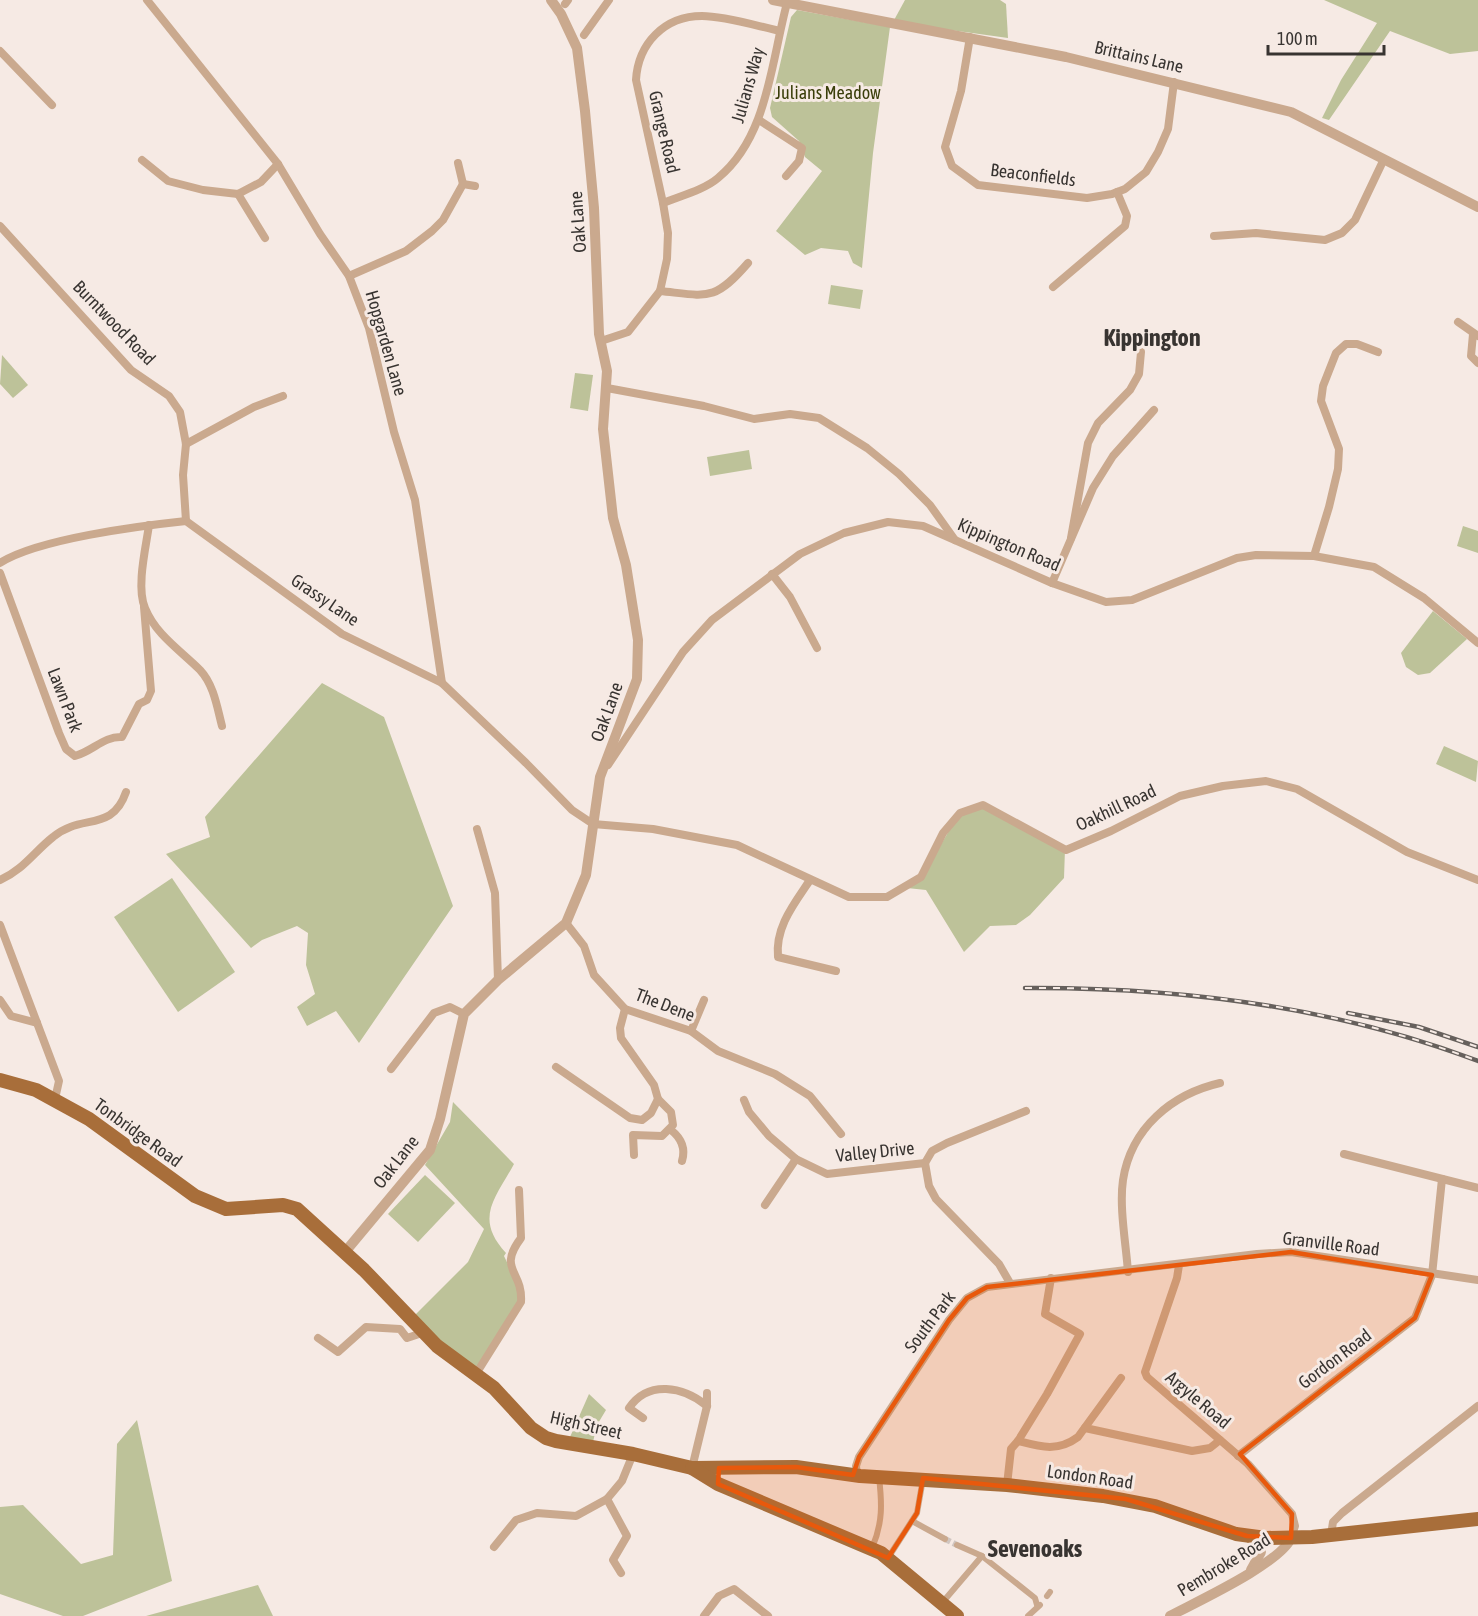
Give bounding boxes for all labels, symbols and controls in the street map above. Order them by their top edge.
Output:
scale bar [1268,18,1384,56]
text: 100 m [1277,28,1318,49]
street label: Brittains Lane [1093,36,1186,77]
street label: Julians Way [727,45,768,125]
park label: Julians Meadow [775,82,881,103]
street label: Grange Road [645,89,684,175]
street label: Beaconfields [989,159,1077,190]
street label: Oak Lane [565,191,590,253]
street label: Burntwood Road [69,276,160,369]
street label: Hopgarden Lane [361,288,412,398]
district label: Kippington [1103,324,1201,351]
street label: Kippington Road [955,513,1064,576]
street label: Grassy Lane [287,569,363,630]
street label: Lawn Park [44,665,87,735]
street label: Oak Lane [586,679,627,744]
street label: Oakhill Road [1072,780,1159,835]
street label: The Dene [632,984,698,1025]
street label: Tonbridge Road [90,1094,186,1171]
street label: Oak Lane [368,1131,423,1192]
street label: Valley Drive [835,1137,915,1166]
street label: Granville Road [1281,1227,1381,1260]
street label: South Park [900,1287,959,1356]
street label: Gordon Road [1294,1324,1375,1393]
street label: Argyle Road [1162,1366,1235,1433]
street label: High Street [548,1406,624,1443]
street label: London Road [1046,1460,1134,1493]
street label: Pembroke Road [1173,1529,1274,1601]
district label: Sevenoaks [988,1535,1083,1562]

